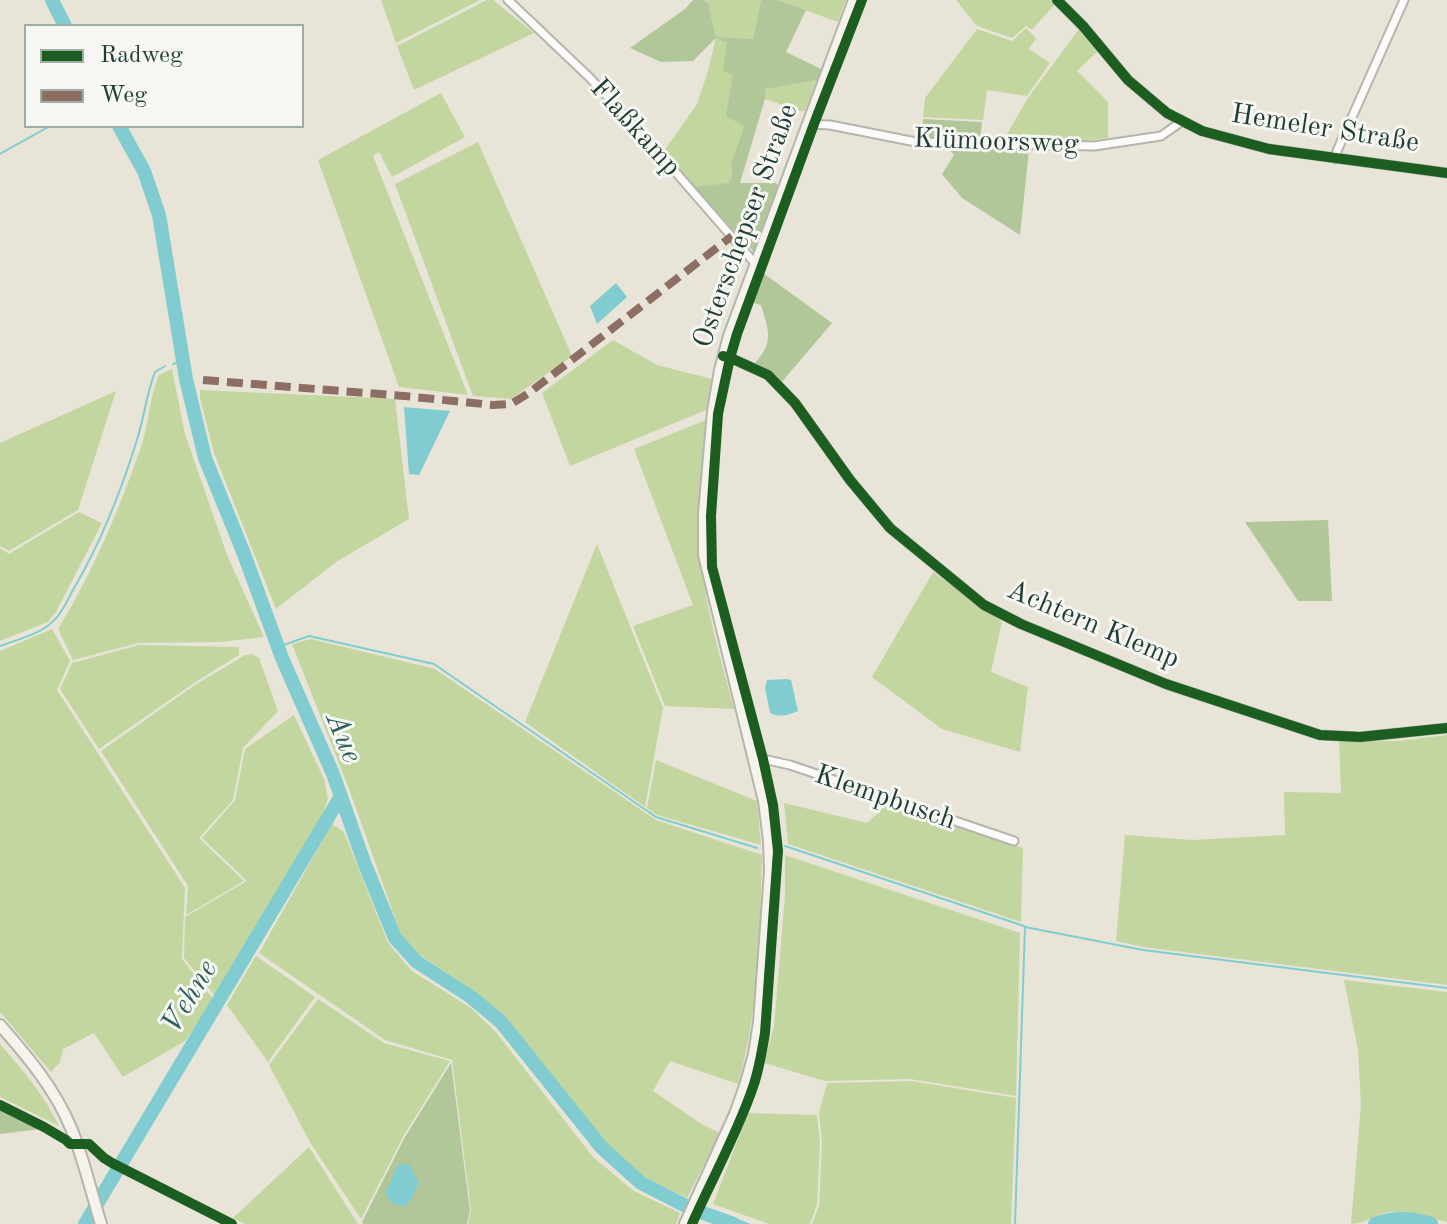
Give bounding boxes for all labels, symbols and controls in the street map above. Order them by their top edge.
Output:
legend [24,24,304,128]
text: Radweg [100,44,183,68]
street label: Flaßkamp [582,72,688,184]
text: Weg [100,84,147,108]
street label: Hemeler Straße [1229,98,1421,160]
street label: Osterschepser Straße [686,99,806,353]
street label: Klümoorsweg [913,122,1079,162]
street label: Achtern Klemp [1002,574,1184,676]
water label: Aue [317,707,369,769]
street label: Klempbusch [810,758,960,838]
water label: Vehne [154,954,226,1040]

